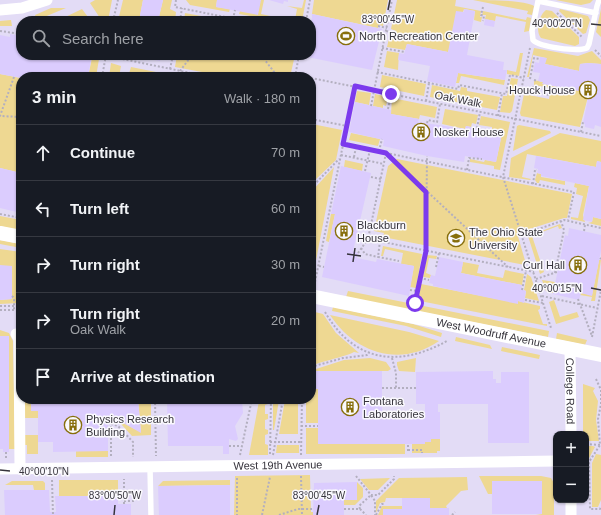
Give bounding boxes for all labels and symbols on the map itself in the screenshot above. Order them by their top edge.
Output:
text: 83°00'45"W [362,14,415,25]
text: 40°00'20"N [532,18,582,29]
sports icon: North Recreation Center [336,26,356,46]
place label: North Recreation Center [359,30,479,42]
building icon: Houck House [578,80,598,100]
place label: Houck House [509,84,575,96]
route end [382,85,400,103]
street label: Oak Walk [434,89,483,109]
building icon: Nosker House [411,122,431,142]
place label: Nosker House [434,126,504,138]
place label: Blackburn House [357,219,406,244]
building icon: Blackburn House [334,221,354,241]
place label: The Ohio State University [469,226,543,251]
school or university icon: The Ohio State University [446,228,466,248]
building icon: Curl Hall [568,255,588,275]
place label: Curl Hall [523,259,565,271]
text: 40°00'15"N [532,283,582,294]
route start [406,294,424,312]
street label: West Woodruff Avenue [435,316,547,350]
street label: College Road [564,358,577,424]
place label: Fontana Laboratories [363,395,425,420]
building icon: Fontana Laboratories [340,397,360,417]
place label: Physics Research Building [86,413,174,438]
building icon: Physics Research Building [63,415,83,435]
street label: West 19th Avenue [233,458,323,472]
text: 40°00'10"N [19,466,69,477]
text: 83°00'50"W [89,490,142,501]
text: 83°00'45"W [293,490,346,501]

